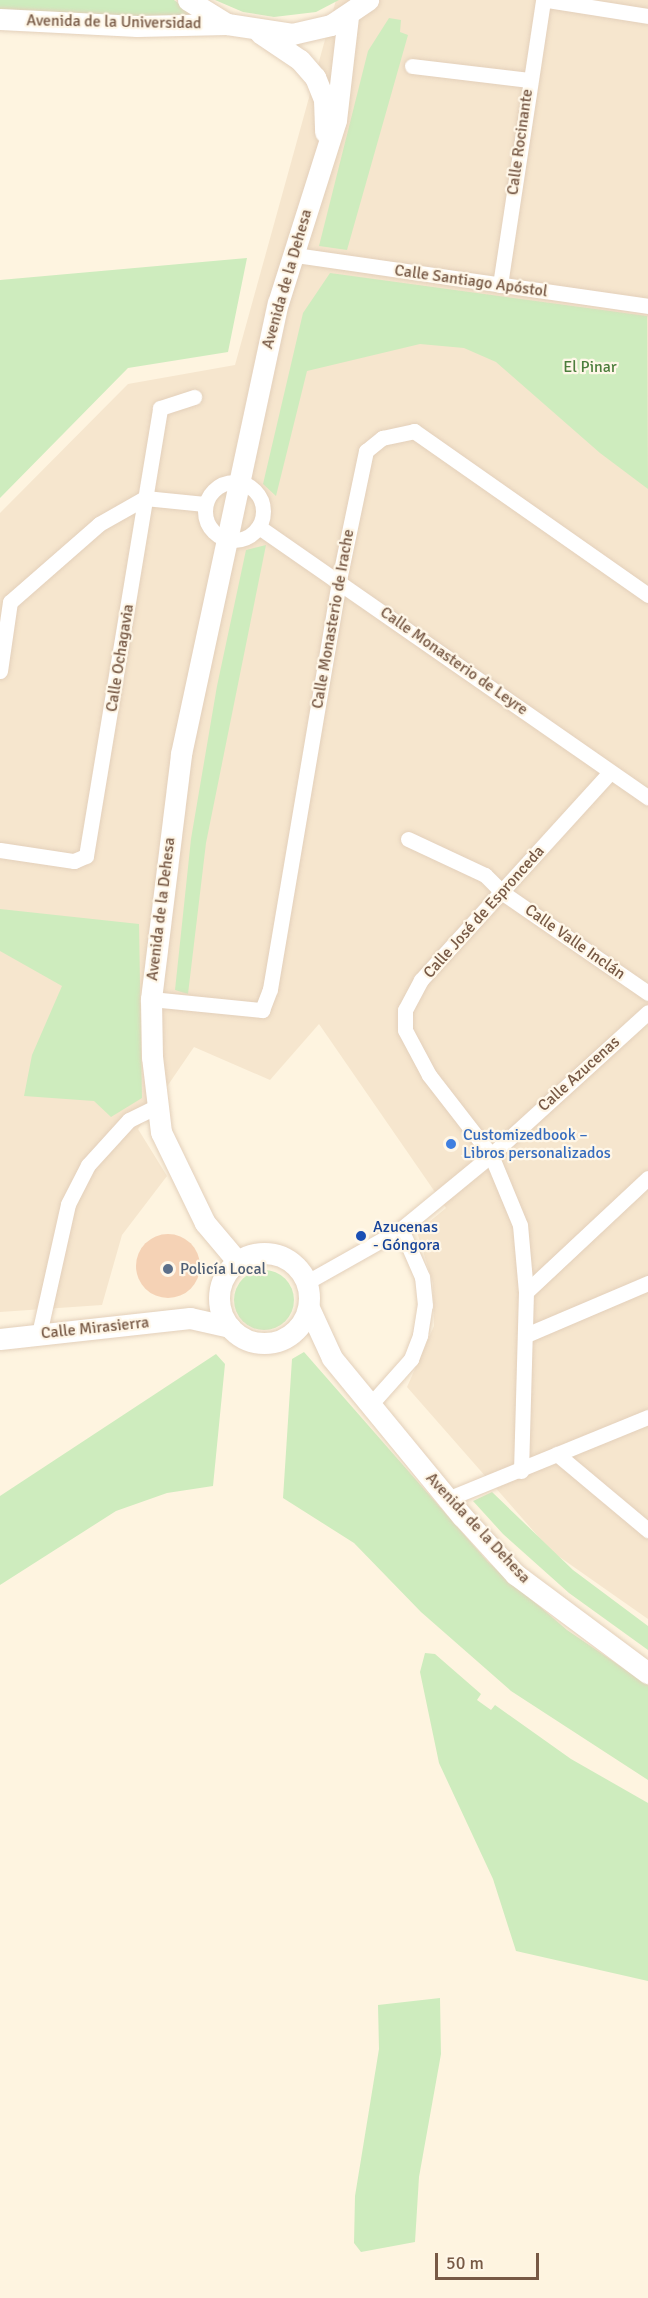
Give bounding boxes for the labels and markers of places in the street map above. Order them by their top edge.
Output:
place label: Customizedbook – Libros personalizados [463,1125,611,1163]
marker: Customizedbook – Libros personalizados [444,1137,458,1151]
place label: Azucenas - Góngora [373,1217,440,1255]
marker: Azucenas - Góngora [354,1229,368,1243]
place label: Policía Local [180,1259,266,1279]
marker: Policía Local [161,1262,175,1276]

